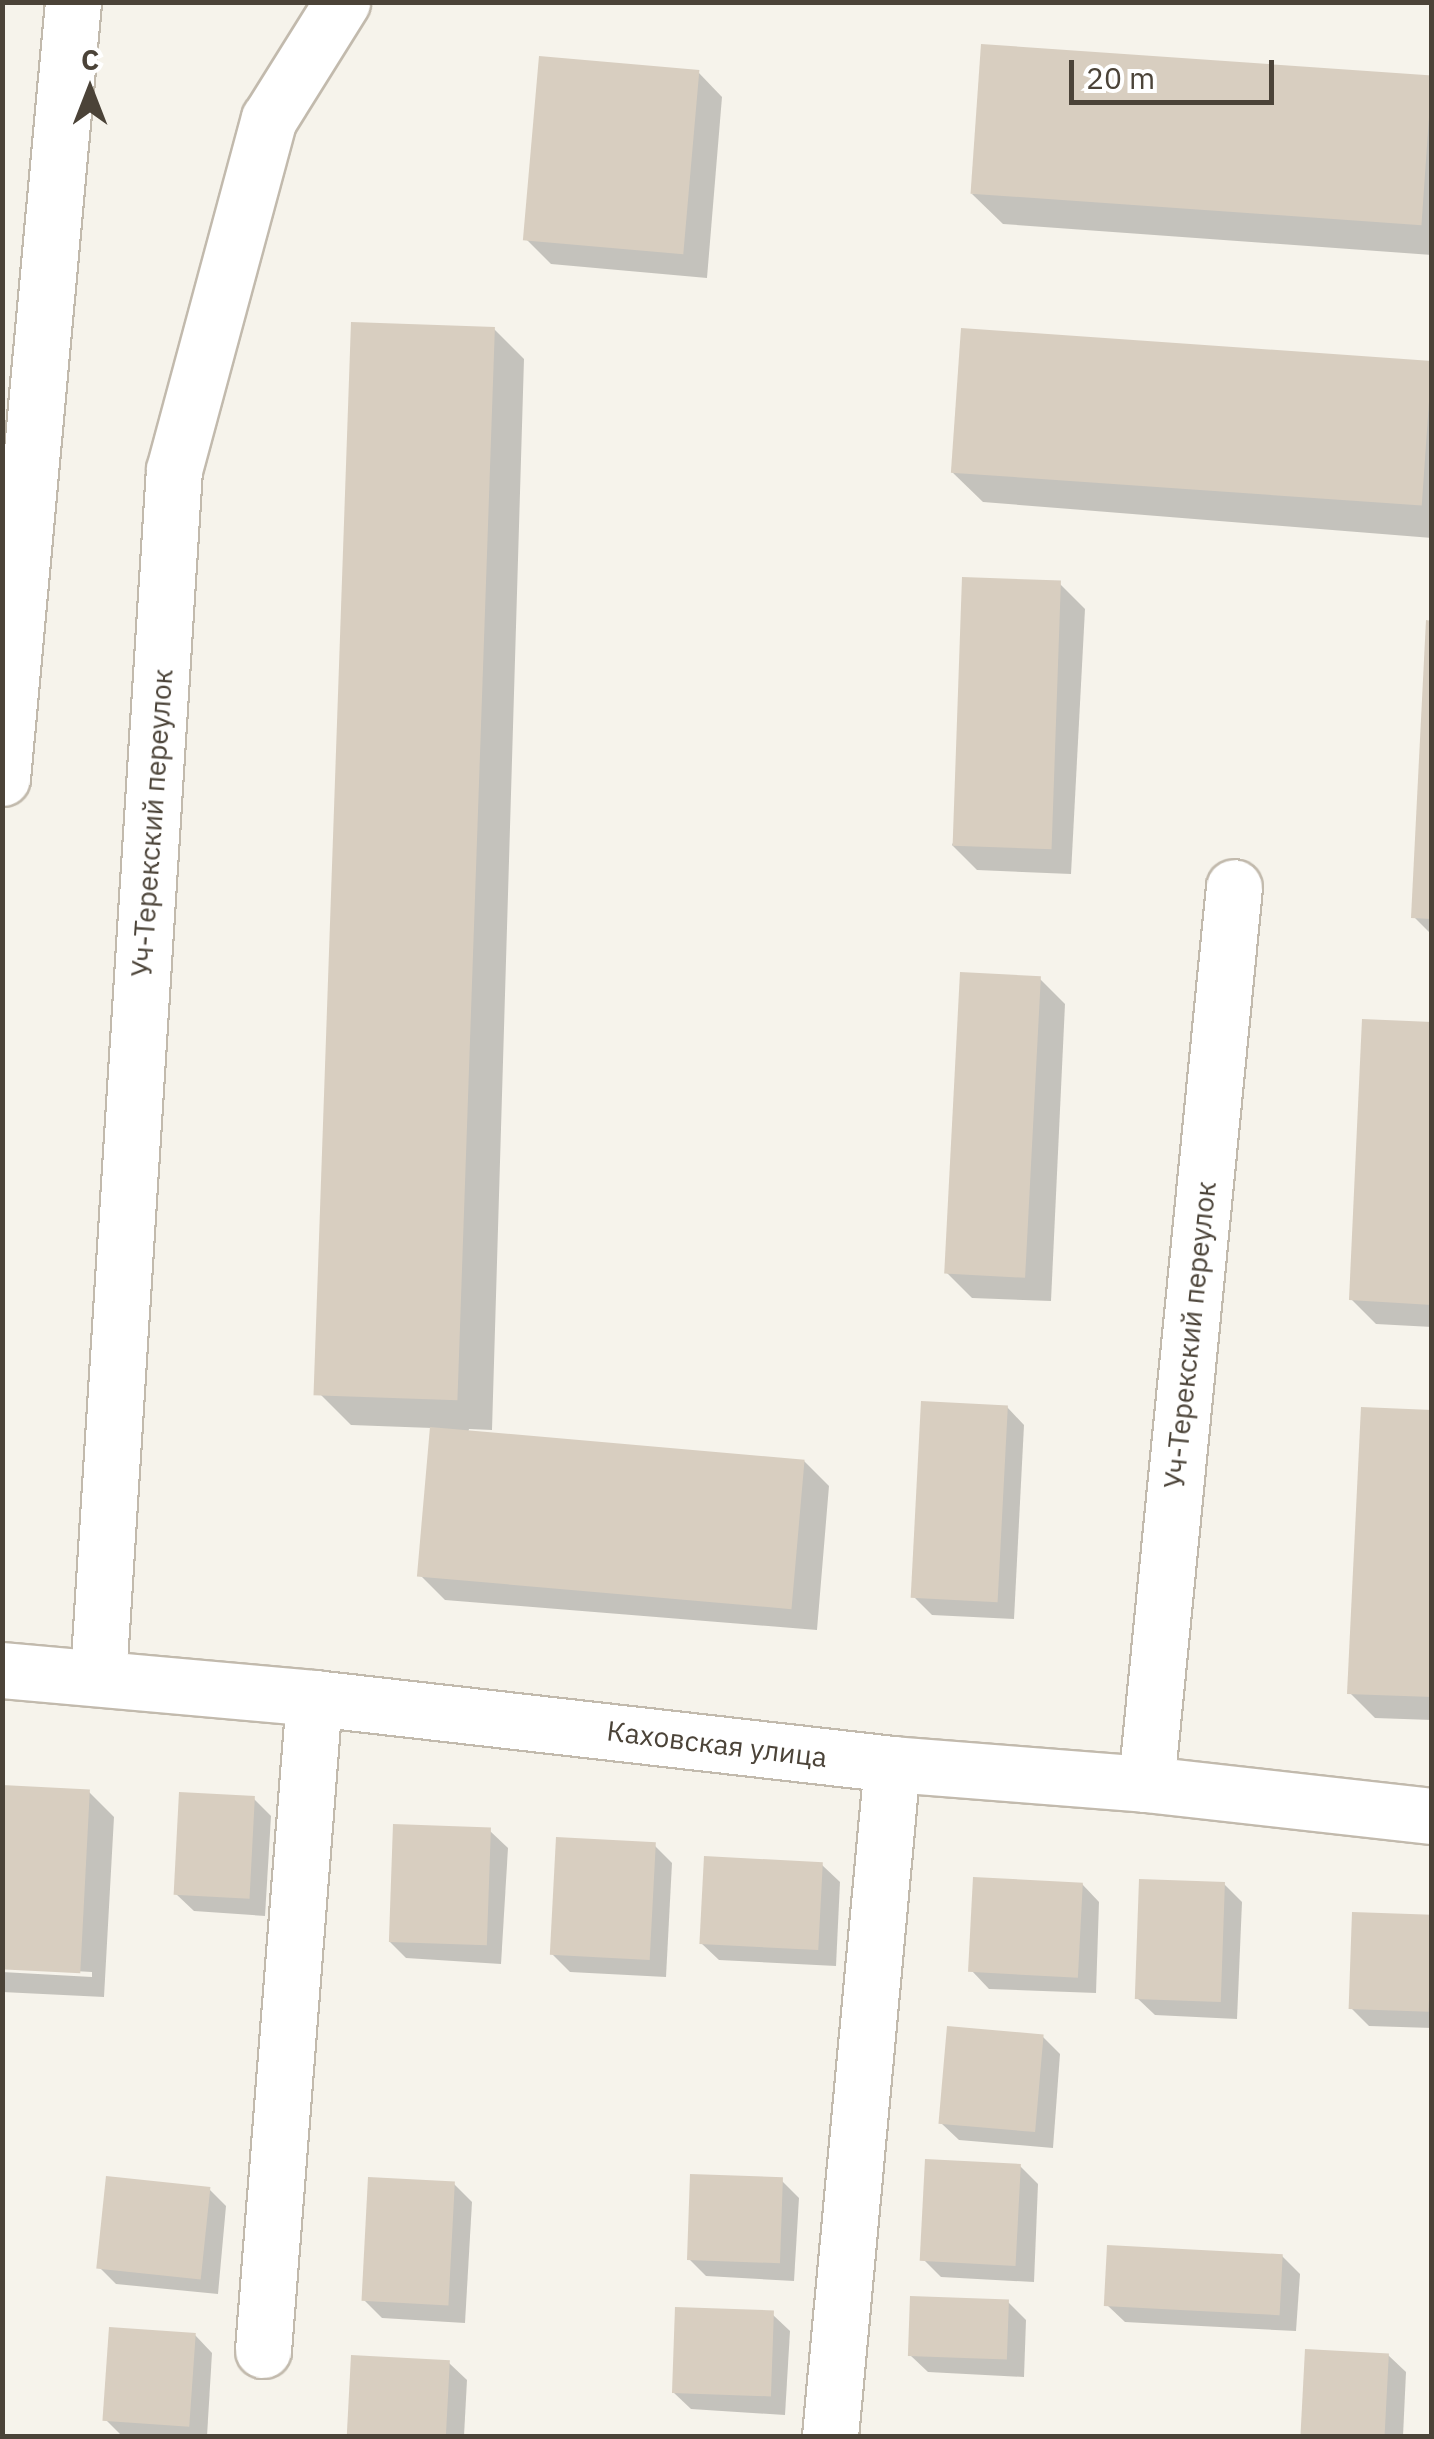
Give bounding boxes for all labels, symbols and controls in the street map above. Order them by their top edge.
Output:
north arrow [40,40,140,140]
scale bar [1074,40,1279,102]
text: С [81,41,99,78]
text: 20 m [1086,58,1155,97]
street label: Уч-Терекский переулок [124,668,180,978]
street label: Уч-Терекский переулок [1157,1180,1223,1490]
street label: Каховская улица [605,1714,829,1774]

